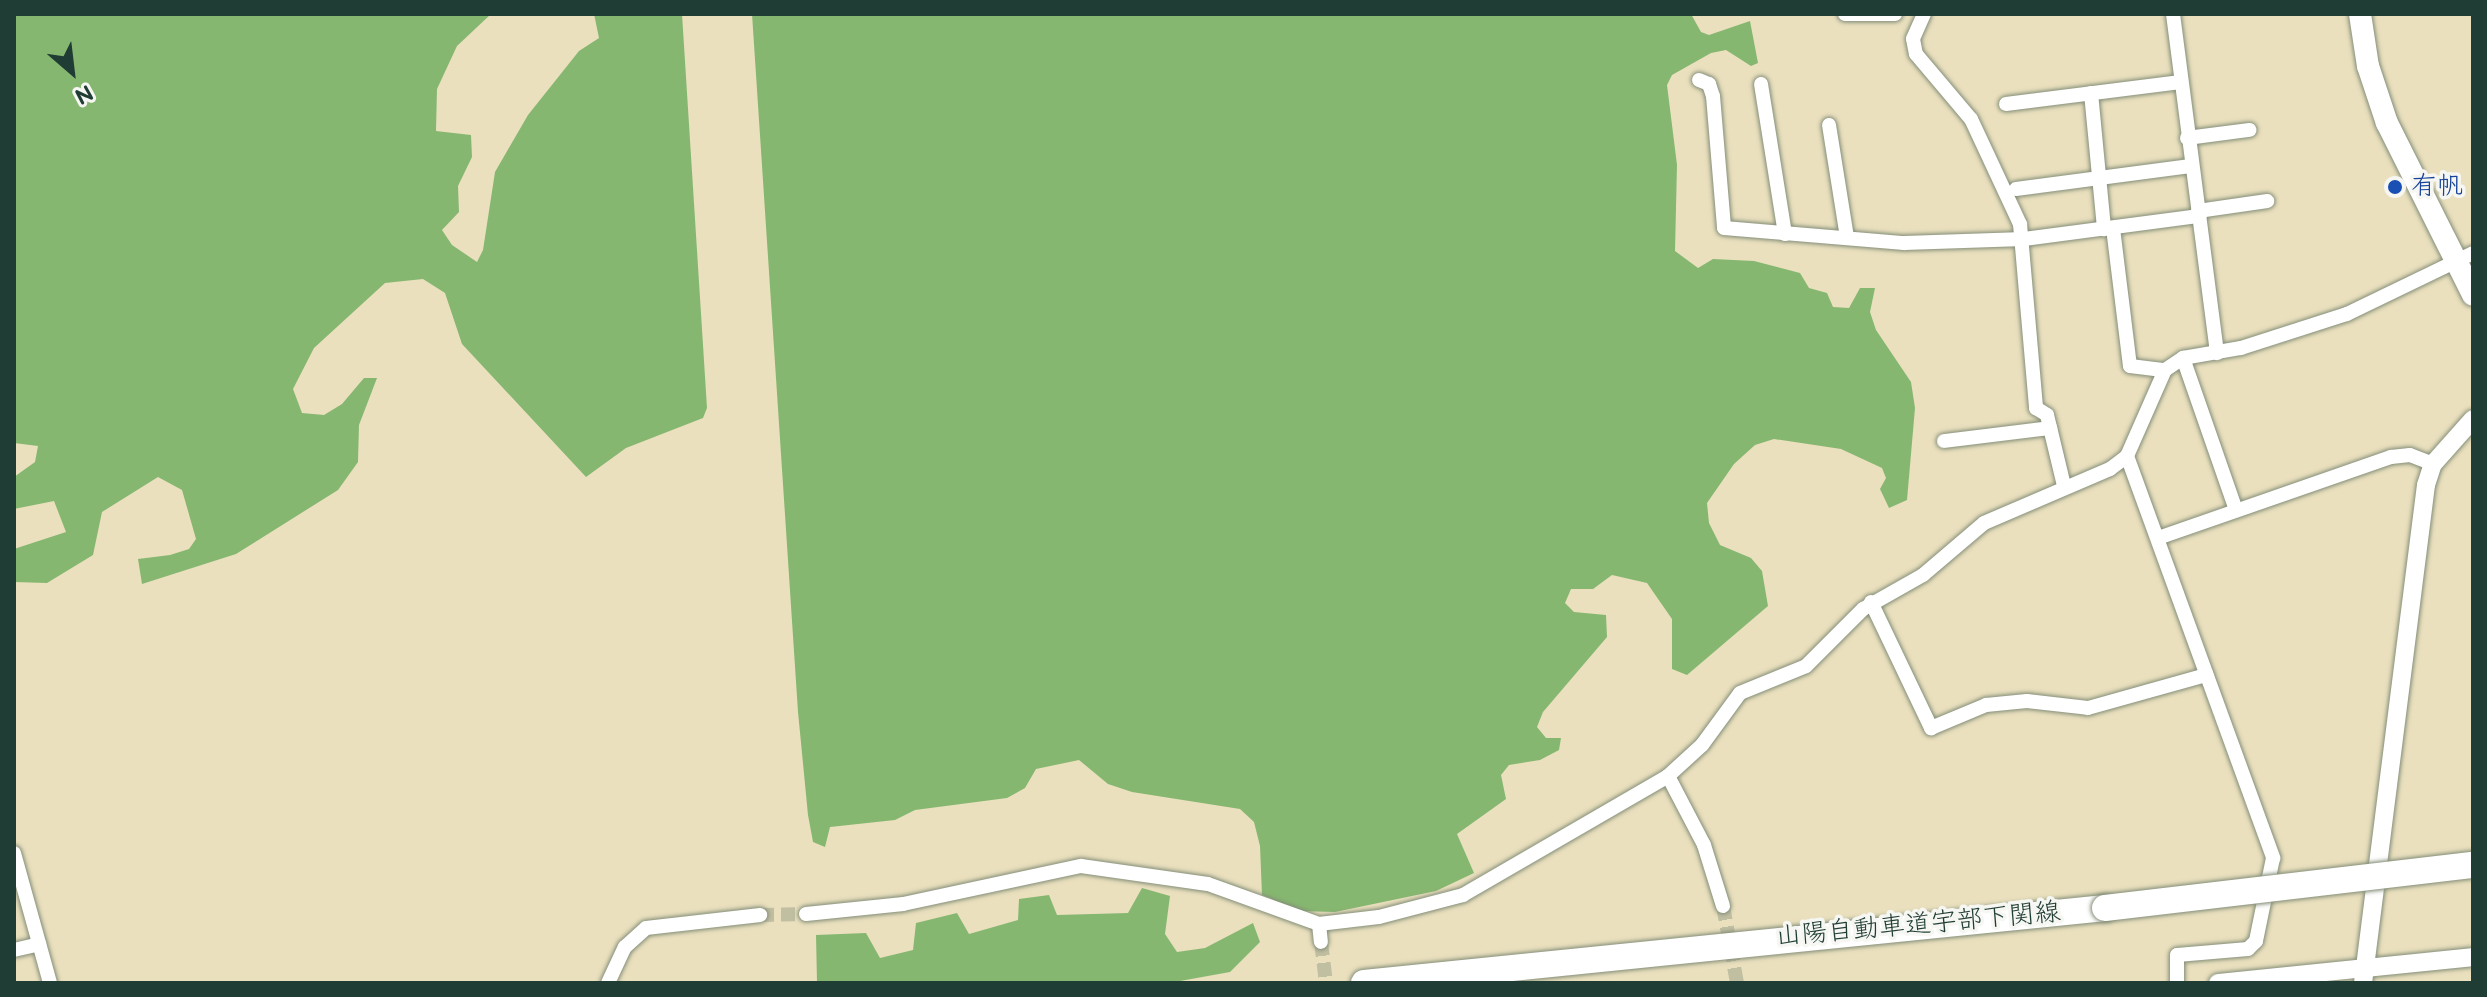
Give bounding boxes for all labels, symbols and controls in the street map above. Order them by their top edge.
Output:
north arrow [32,32,112,112]
text: N [70,78,97,109]
place label: 有帆 [2411,171,2463,203]
marker: 有帆 [2386,178,2404,196]
street label: 山陽自動車道宇部下関線 [1774,897,2062,953]

